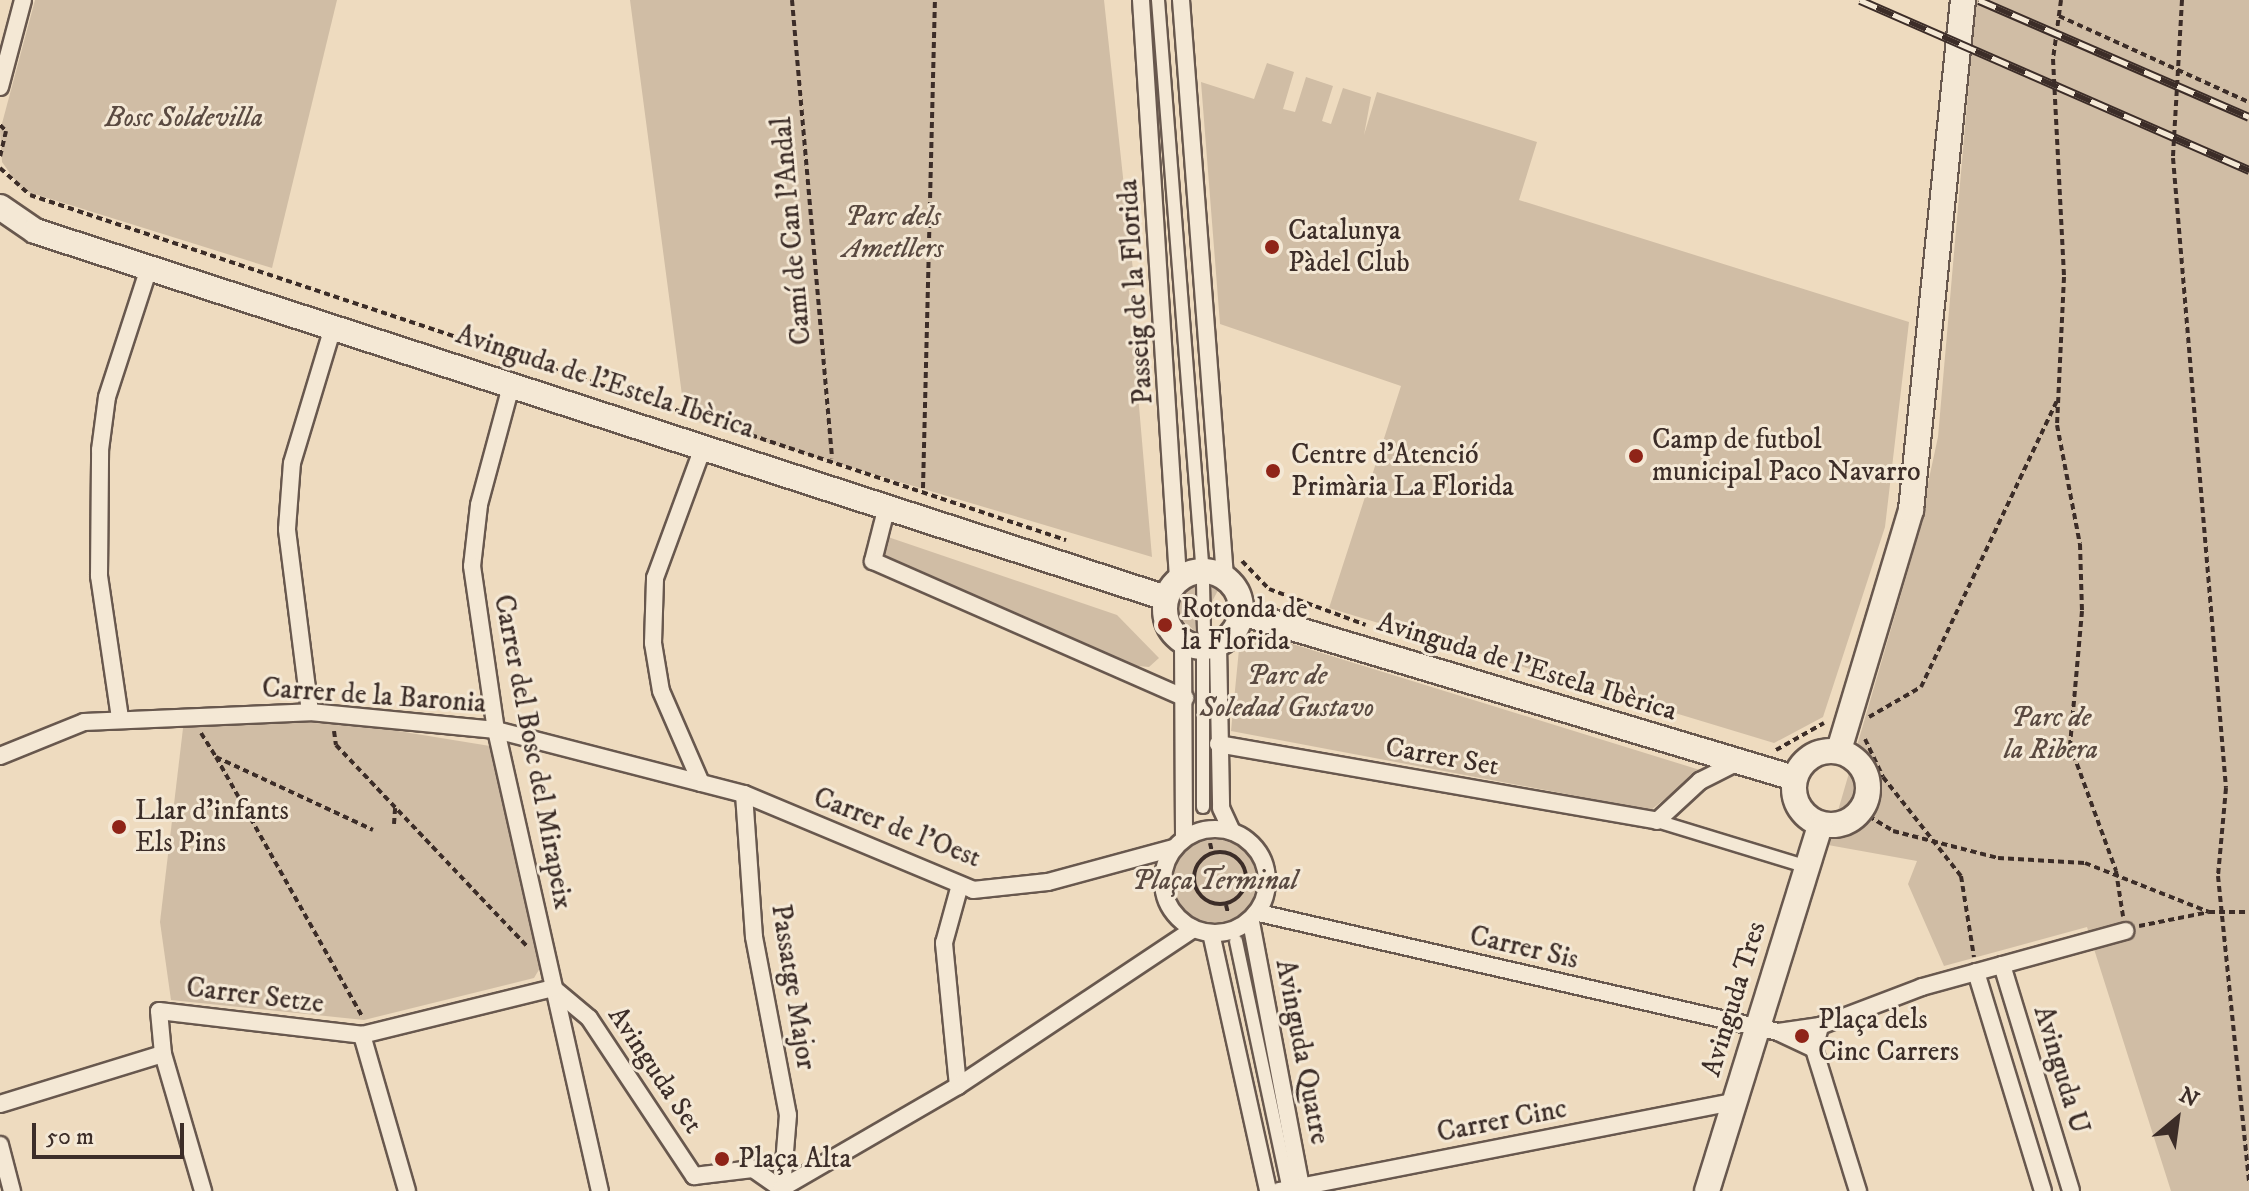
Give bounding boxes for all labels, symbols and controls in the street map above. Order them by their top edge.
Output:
park label: Bosc Soldevilla [105,101,263,135]
street label: Camí de Can l'Andal [765,116,819,346]
street label: Passeig de la Florida [1111,178,1161,406]
park label: Parc dels Ametllers [842,200,944,266]
place label: Catalunya Pàdel Club [1288,214,1410,280]
marker: Catalunya Pàdel Club [1263,238,1281,256]
street label: Avinguda de l'Estela Ibèrica [452,318,758,446]
place label: Camp de futbol municipal Paco Navarro [1652,423,1921,489]
place label: Centre d'Atenció Primària La Florida [1291,438,1514,504]
marker: Camp de futbol municipal Paco Navarro [1627,447,1645,465]
marker: Centre d'Atenció Primària La Florida [1262,460,1284,482]
street label: Carrer del Bosc del Mirapeix [486,592,580,912]
place label: Rotonda de la Florida [1181,592,1308,658]
street label: Avinguda de l'Estela Ibèrica [1373,605,1681,729]
marker: Rotonda de la Florida [1156,616,1174,634]
park label: Parc de Soledad Gustavo [1200,659,1374,725]
street label: Carrer de la Baronia [261,671,487,721]
park label: Parc de la Ribera [2004,701,2098,767]
street label: Carrer Set [1383,731,1501,783]
street label: Carrer de l'Oest [809,781,985,875]
place label: Llar d'infants Els Pins [135,794,289,860]
marker: Llar d'infants Els Pins [110,818,128,836]
park label: Plaça Terminal [1132,864,1298,898]
street label: Passatge Major [763,902,823,1072]
street label: Avinguda Tres [1695,917,1773,1081]
street label: Carrer Sis [1466,919,1582,977]
street label: Avinguda Quatre [1268,957,1336,1147]
street label: Carrer Setze [184,971,326,1021]
street label: Avinguda Set [600,1000,710,1140]
street label: Avinguda U [2026,1002,2096,1138]
place label: Plaça dels Cinc Carrers [1818,1003,1959,1069]
marker: Plaça dels Cinc Carrers [1793,1027,1811,1045]
north arrow [2137,1079,2217,1159]
text: N [2174,1081,2203,1114]
street label: Carrer Cinc [1434,1092,1570,1150]
scale bar [36,1107,188,1157]
text: 50 m [46,1122,94,1152]
place label: Plaça Alta [738,1142,851,1176]
marker: Plaça Alta [713,1150,731,1168]

